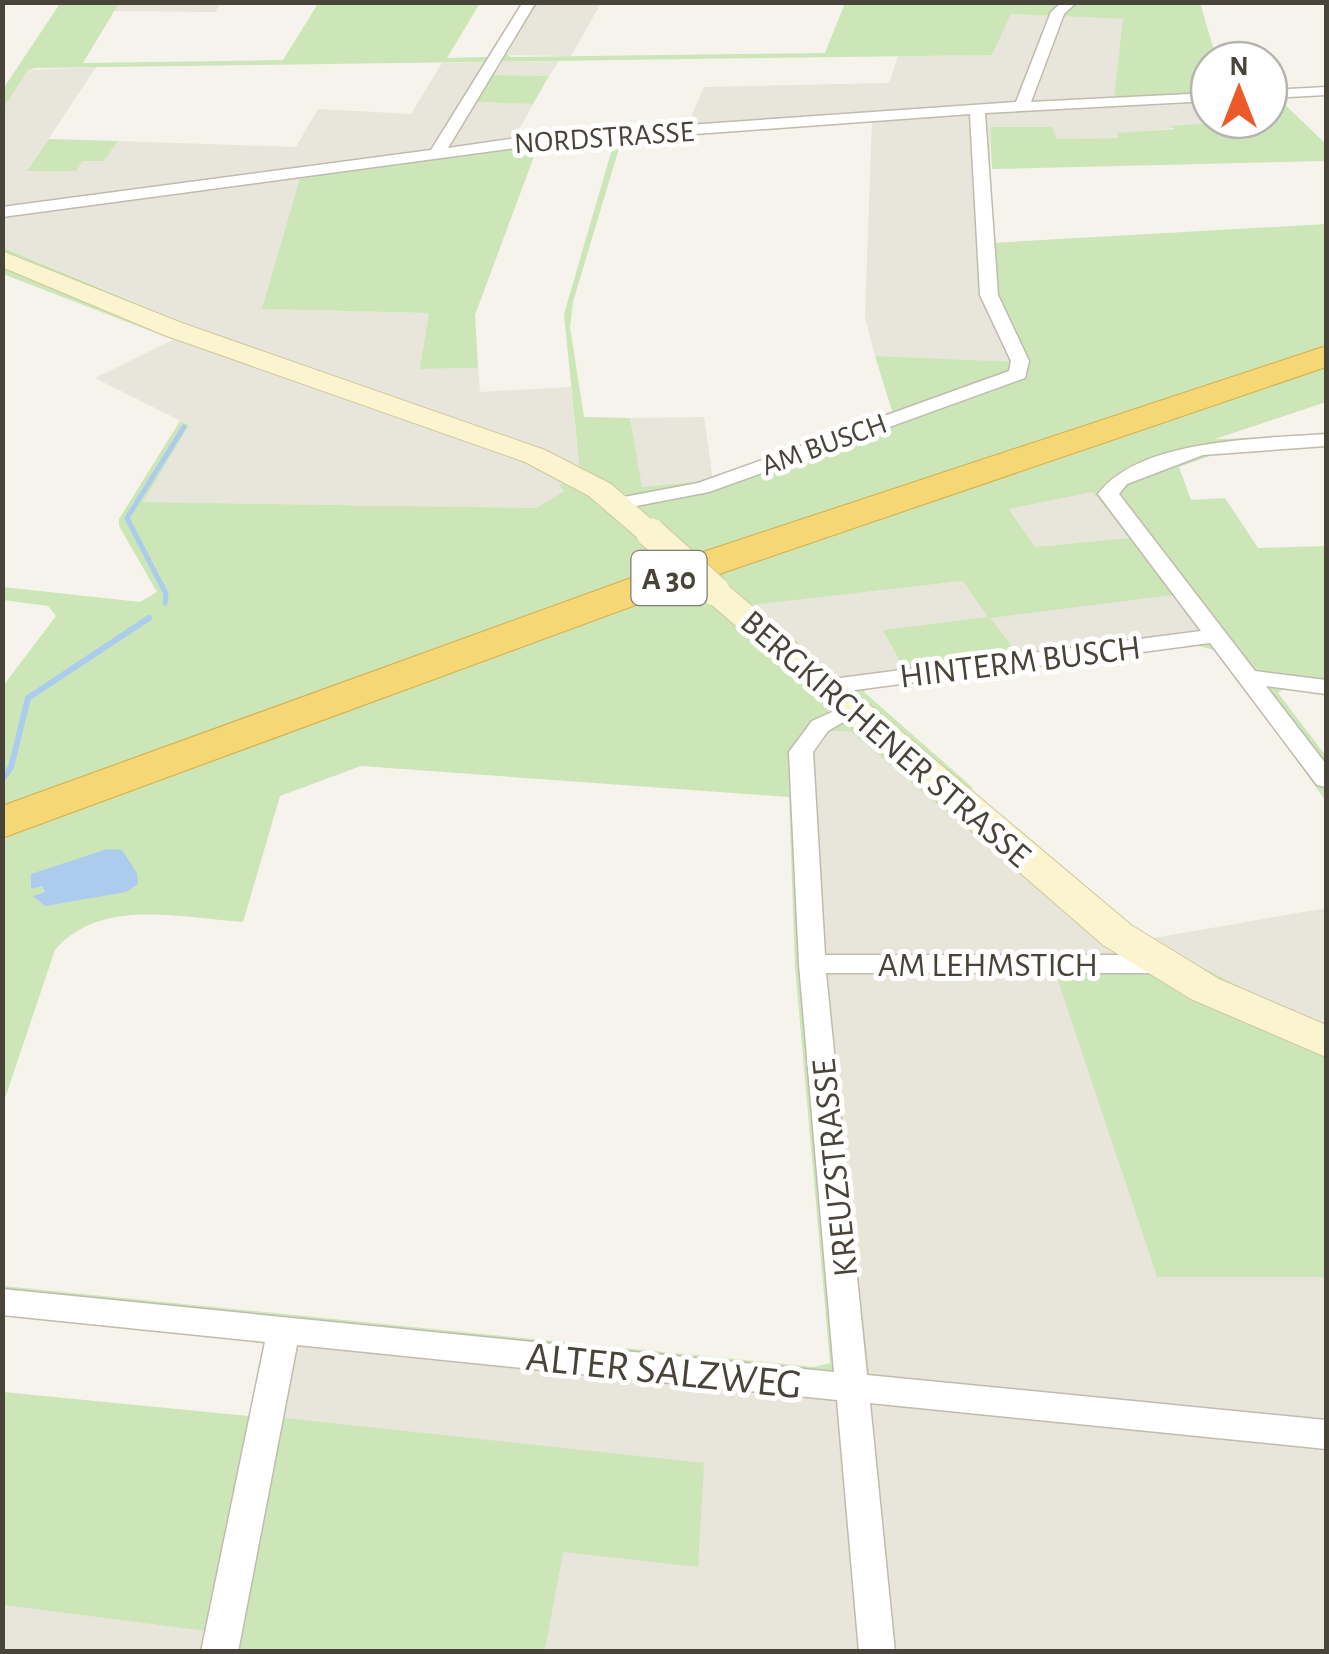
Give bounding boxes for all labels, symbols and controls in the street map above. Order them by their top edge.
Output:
north arrow [1189,40,1289,140]
text: N [1229,53,1249,81]
street label: NORDSTRASSE [513,117,695,159]
street label: AM BUSCH [758,408,891,481]
road number: A 30 [632,551,706,605]
street label: BERGKIRCHENER STRASSE [734,604,1037,874]
street label: HINTERM BUSCH [897,630,1143,695]
street label: AM LEHMSTICH [878,948,1098,983]
street label: KREUZSTRASSE [807,1057,864,1278]
street label: ALTER SALZWEG [524,1336,804,1406]

